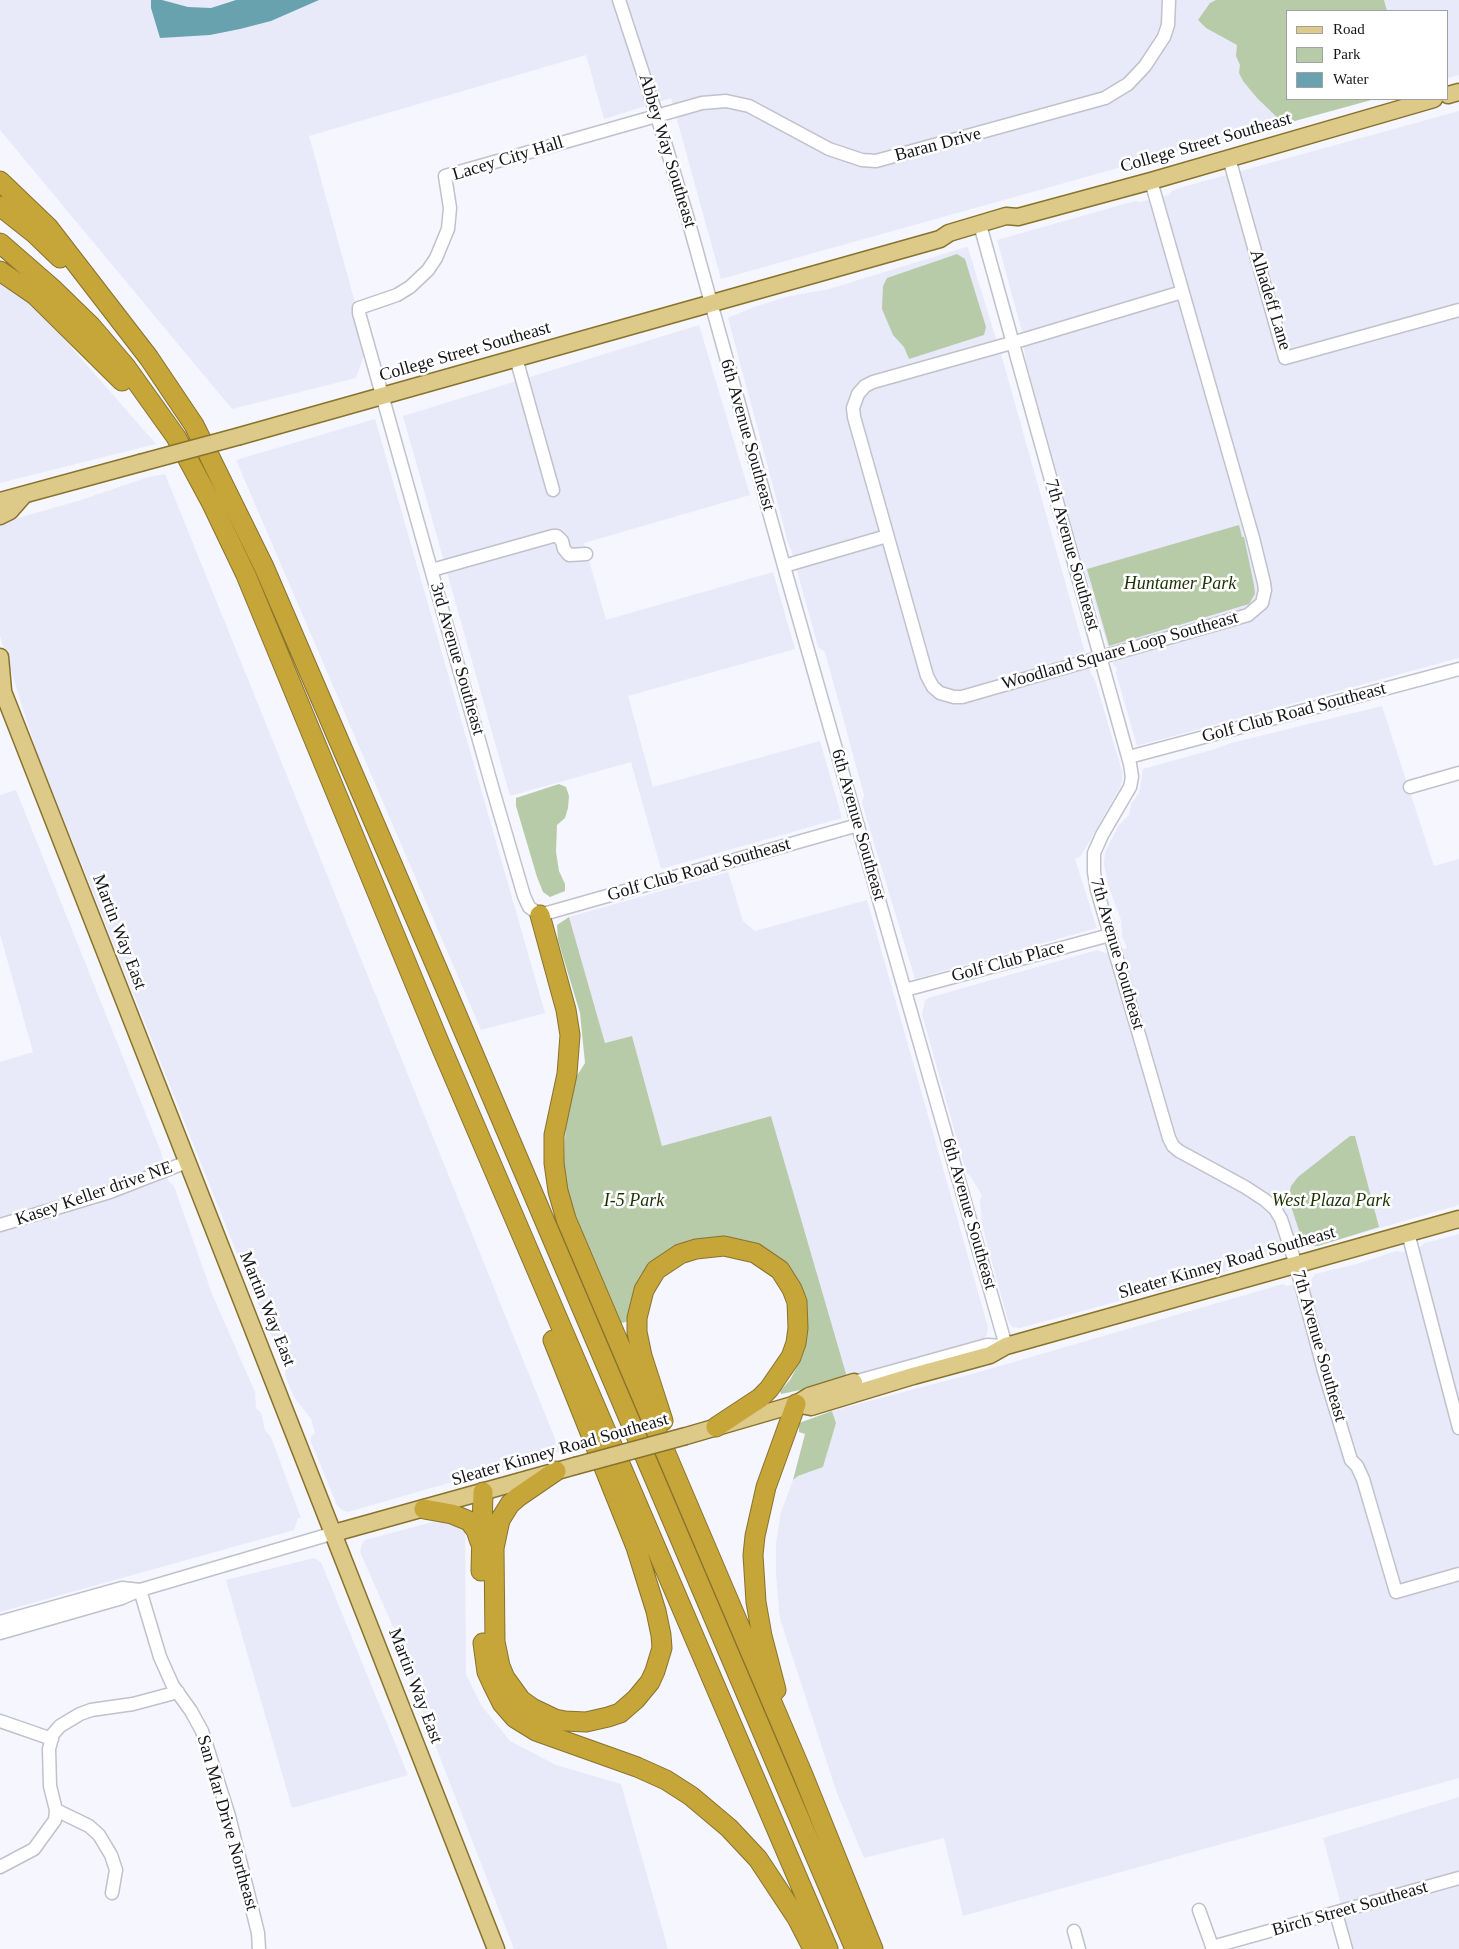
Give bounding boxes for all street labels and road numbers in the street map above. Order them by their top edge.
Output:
street label: Abbey Way Southeast [633,72,701,230]
street label: College Street Southeast [1118,108,1294,178]
street label: Baran Drive [892,123,984,167]
street label: Lacey City Hall [450,132,566,186]
street label: Alhadeff Lane [1244,247,1296,353]
street label: College Street Southeast [377,317,553,387]
street label: 6th Avenue Southeast [715,357,779,513]
street label: 7th Avenue Southeast [1040,477,1104,633]
street label: 3rd Avenue Southeast [425,580,489,738]
street label: Woodland Square Loop Southeast [999,607,1241,695]
street label: Golf Club Road Southeast [1200,678,1388,748]
street label: 6th Avenue Southeast [826,747,890,903]
street label: Golf Club Road Southeast [605,834,793,906]
street label: Martin Way East [87,871,151,993]
street label: 7th Avenue Southeast [1085,876,1149,1032]
street label: Golf Club Place [949,937,1067,987]
street label: 6th Avenue Southeast [937,1136,1001,1292]
street label: Kasey Keller drive NE [13,1157,175,1231]
street label: Sleater Kinney Road Southeast [1116,1222,1338,1304]
street label: Martin Way East [234,1249,300,1369]
street label: 7th Avenue Southeast [1287,1268,1351,1424]
street label: Sleater Kinney Road Southeast [449,1409,671,1491]
street label: Martin Way East [383,1625,447,1747]
street label: San Mar Drive Northeast [192,1733,262,1913]
street label: Birch Street Southeast [1270,1876,1430,1942]

